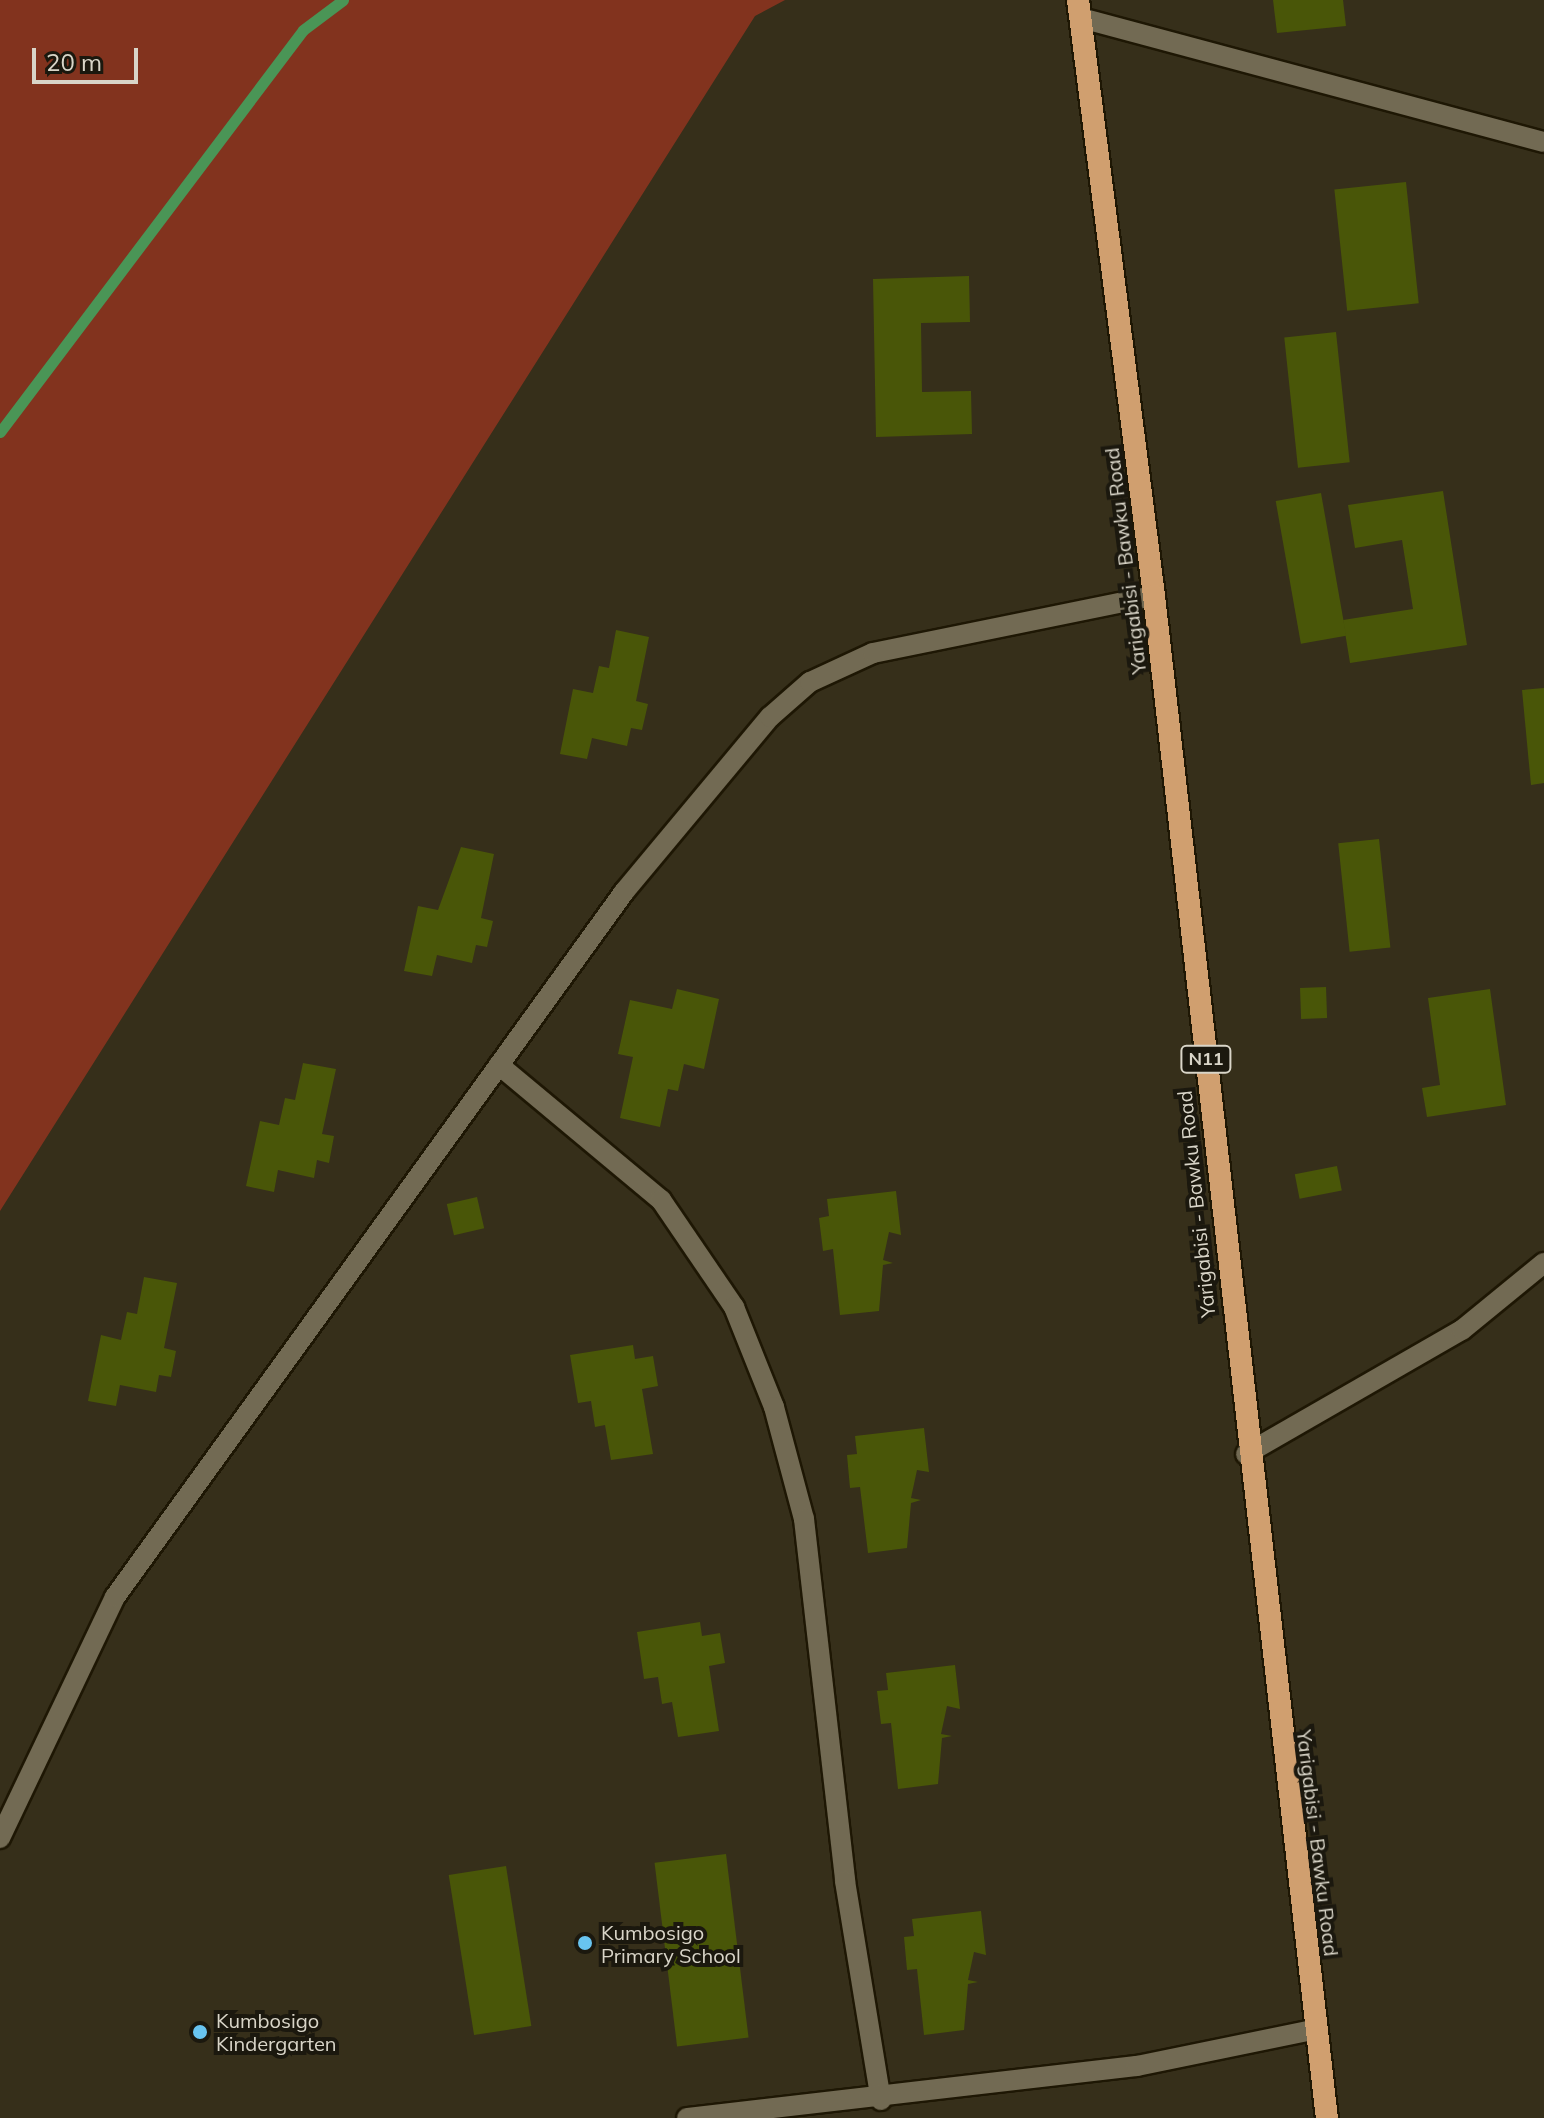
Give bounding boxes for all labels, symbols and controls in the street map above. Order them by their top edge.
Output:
scale bar [36,32,142,82]
text: 20 m [46,47,102,77]
street label: Yarigabisi - Bawku Road [1099,446,1151,676]
road number: N11 [1180,1045,1232,1073]
street label: Yarigabisi - Bawku Road [1172,1089,1220,1319]
street label: Yarigabisi - Bawku Road [1292,1728,1344,1958]
place label: Kumbosigo Primary School [601,1920,741,1967]
marker: Kumbosigo Primary School [576,1934,594,1952]
place label: Kumbosigo Kindergarten [216,2008,337,2055]
marker: Kumbosigo Kindergarten [191,2023,209,2041]

